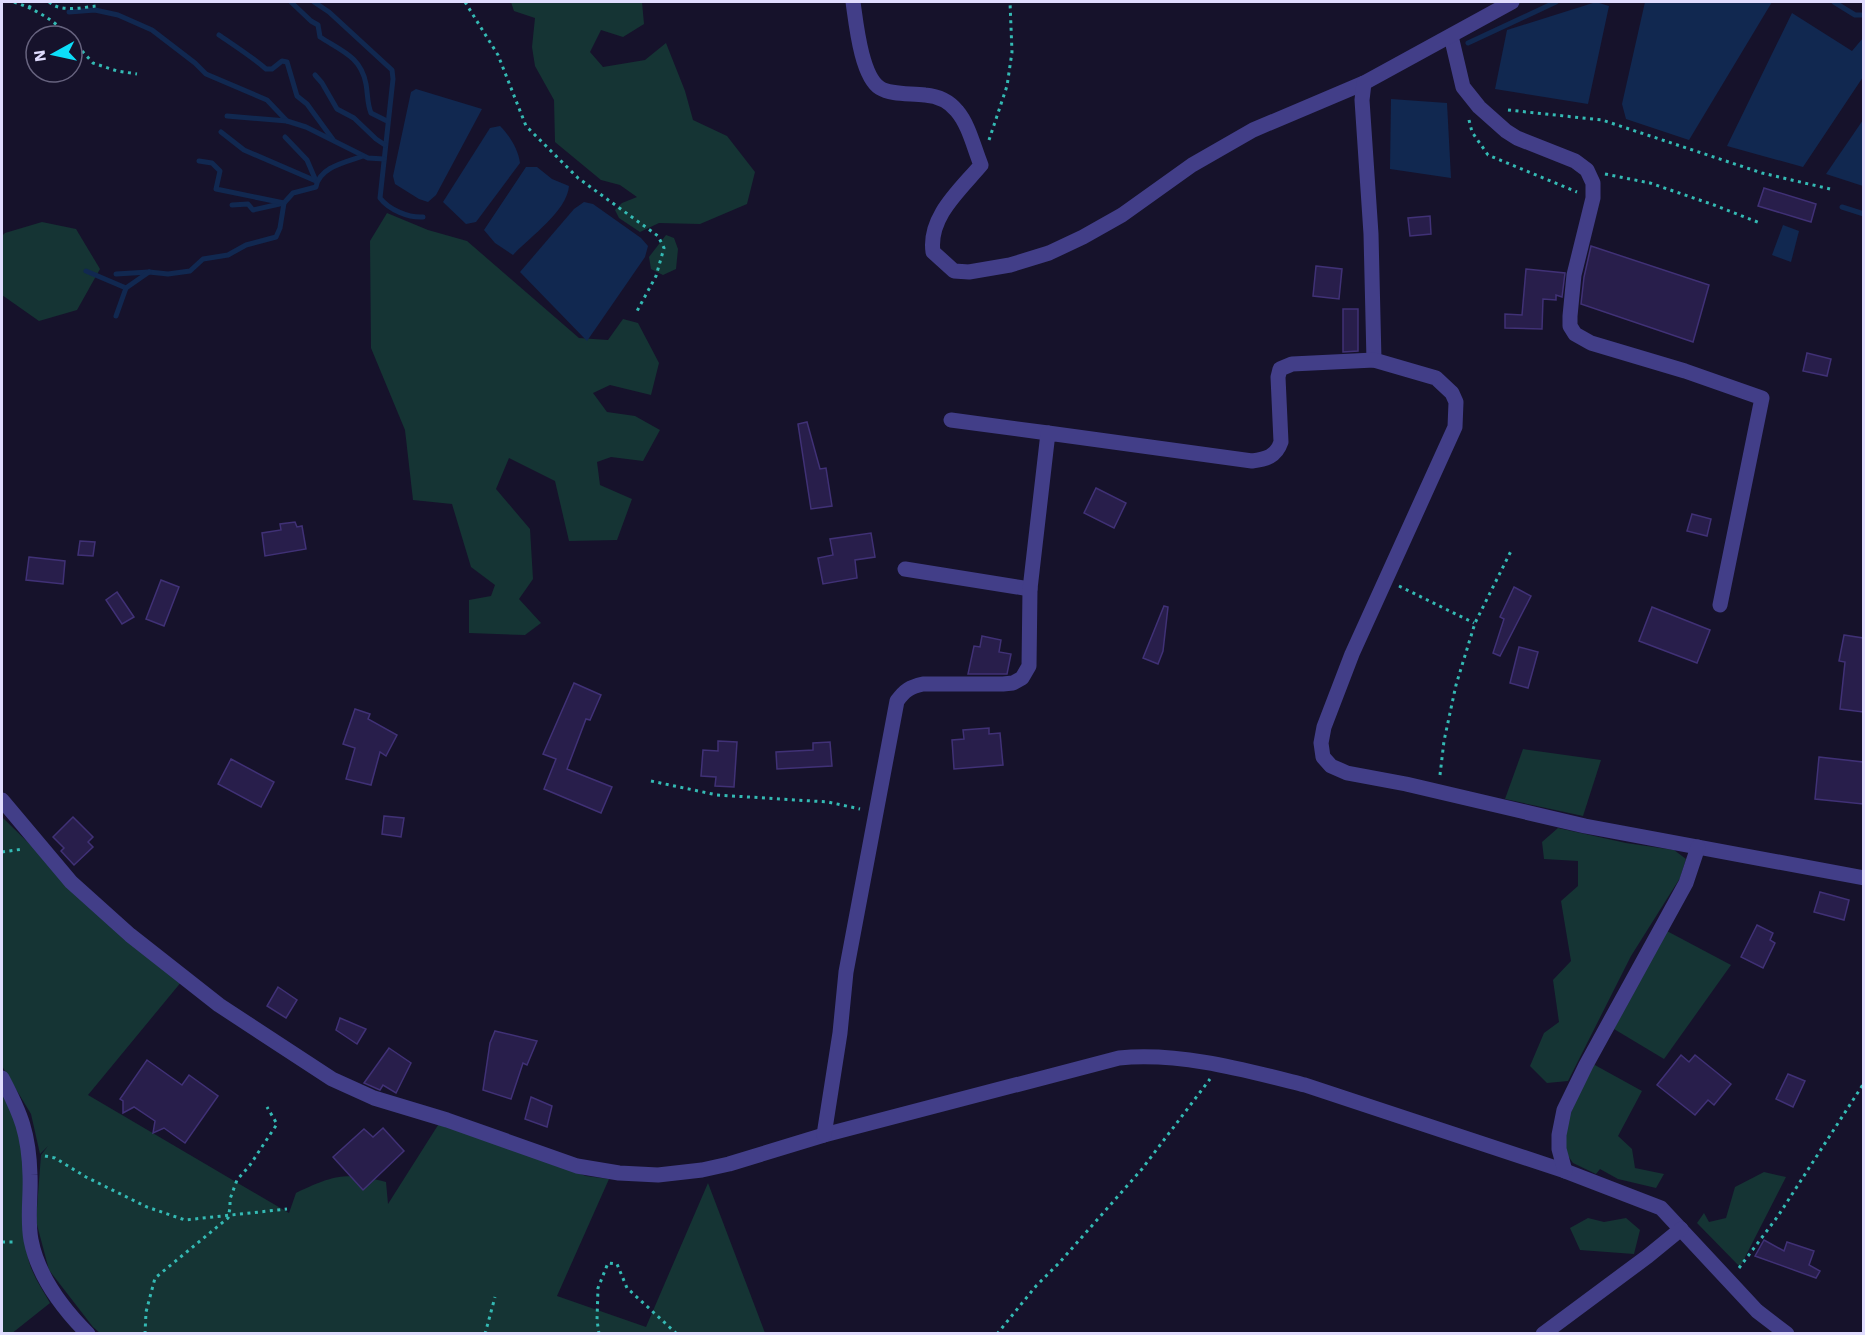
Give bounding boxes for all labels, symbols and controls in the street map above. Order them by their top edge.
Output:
north arrow [24,24,84,84]
text: N [29,49,50,63]

